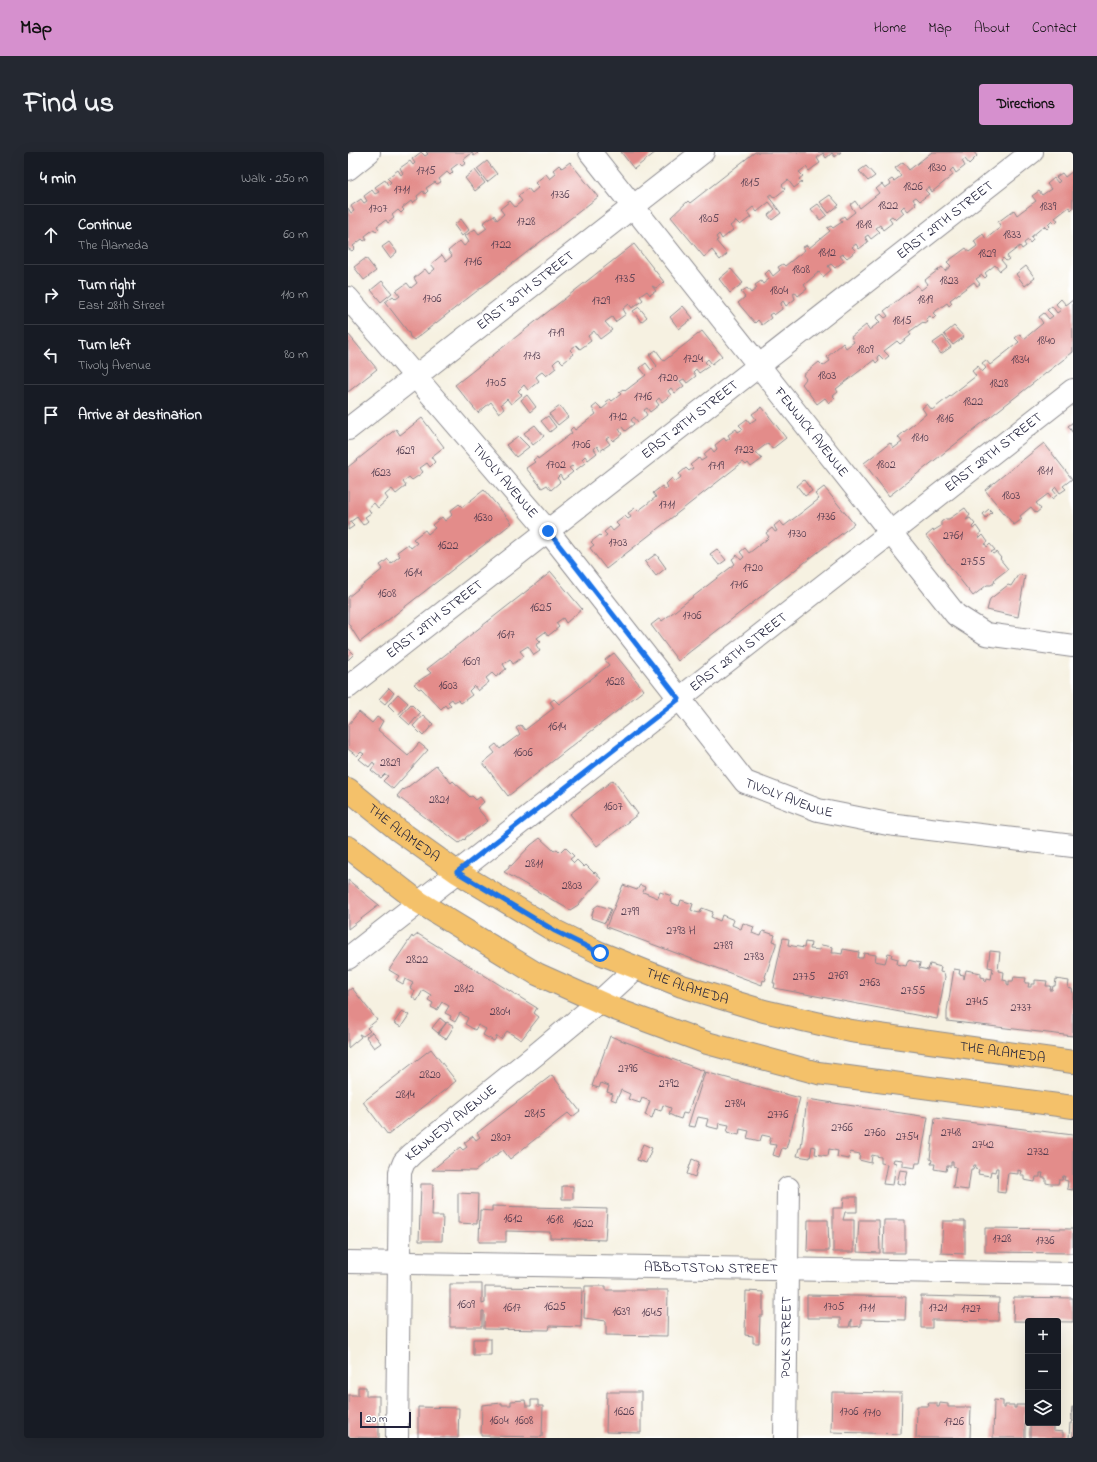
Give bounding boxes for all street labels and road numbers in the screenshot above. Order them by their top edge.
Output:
street label: EAST 29TH STREET [892,175,998,265]
street label: EAST 30TH STREET [472,246,579,335]
street label: EAST 29TH STREET [637,375,743,464]
street label: FENWICK AVENUE [769,382,854,482]
street label: EAST 28TH STREET [940,407,1047,497]
street label: TIVOLY AVENUE [467,439,543,523]
street label: EAST 29TH STREET [382,575,488,664]
street label: EAST 28TH STREET [685,607,792,697]
street label: TIVOLY AVENUE [742,772,835,823]
street label: THE ALAMEDA [363,798,444,867]
street label: THE ALAMEDA [643,962,731,1010]
street label: THE ALAMEDA [958,1036,1047,1069]
street label: KENNEDY AVENUE [400,1079,501,1166]
street label: ABBOTSTON STREET [644,1256,778,1280]
street label: POLK STREET [775,1296,797,1378]

